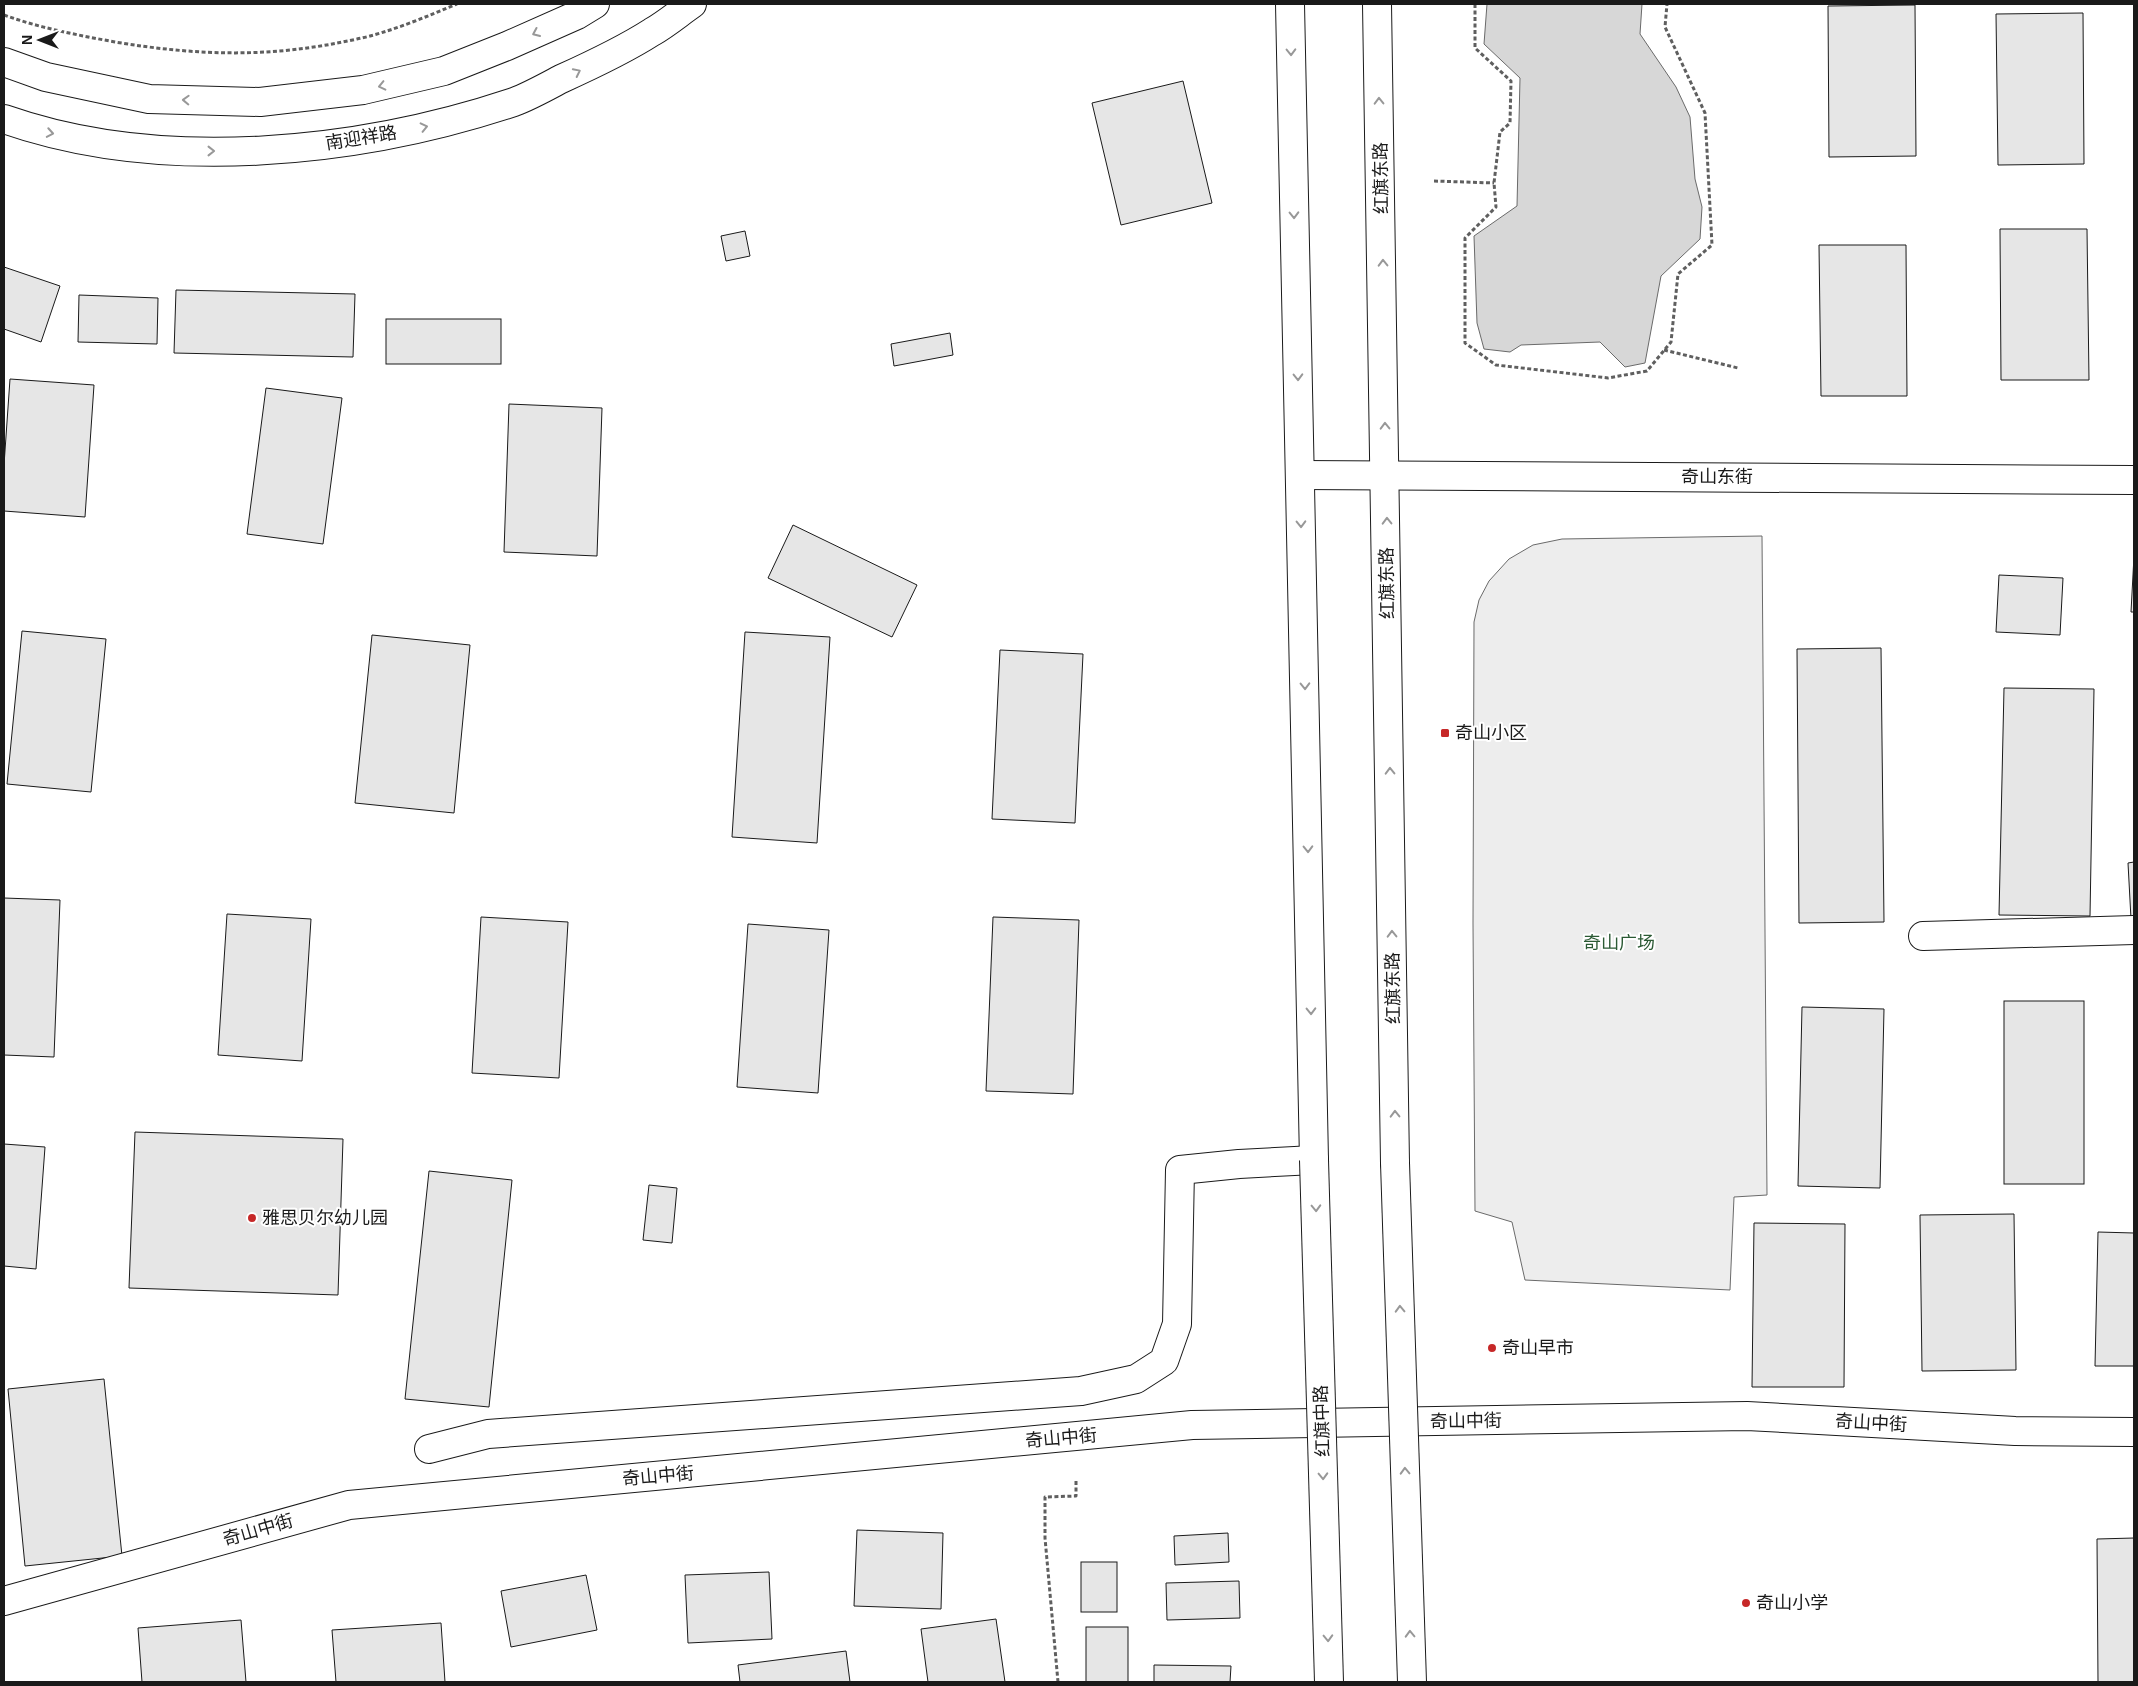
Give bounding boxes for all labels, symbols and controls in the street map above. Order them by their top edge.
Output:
north arrow [15,15,65,65]
one-way arrow [532,27,541,38]
text: N [19,35,35,45]
one-way arrow [1286,49,1296,57]
one-way arrow [571,68,580,78]
one-way arrow [378,80,387,91]
one-way arrow [182,95,190,105]
one-way arrow [1374,97,1384,104]
street label: 南迎祥路 [324,122,398,154]
one-way arrow [420,122,429,133]
one-way arrow [46,128,55,138]
street label: 红旗东路 [1370,142,1392,214]
one-way arrow [208,145,216,156]
one-way arrow [1289,211,1300,219]
one-way arrow [1377,259,1388,267]
one-way arrow [1293,374,1303,382]
one-way arrow [1380,422,1390,430]
street label: 奇山东街 [1681,467,1753,487]
one-way arrow [1381,517,1392,525]
one-way arrow [1296,520,1307,528]
street label: 红旗东路 [1376,547,1398,619]
one-way arrow [1300,683,1310,691]
place label: 奇山小区 [1455,723,1527,743]
marker: 奇山小区 [1439,727,1451,739]
one-way arrow [1385,767,1395,775]
one-way arrow [1303,846,1313,853]
one-way arrow [1387,930,1397,938]
park label: 奇山广场 [1583,933,1655,953]
street label: 红旗东路 [1382,952,1404,1024]
one-way arrow [1306,1008,1316,1016]
one-way arrow [1389,1110,1400,1118]
one-way arrow [1310,1205,1321,1213]
place label: 雅思贝尔幼儿园 [262,1208,388,1228]
marker: 雅思贝尔幼儿园 [246,1212,258,1224]
one-way arrow [1395,1304,1405,1312]
place label: 奇山早市 [1502,1338,1574,1358]
marker: 奇山早市 [1486,1342,1498,1354]
street label: 红旗中路 [1311,1385,1333,1457]
street label: 奇山中街 [1430,1410,1502,1432]
street label: 奇山中街 [1835,1411,1907,1435]
street label: 奇山中街 [1024,1425,1098,1451]
street label: 奇山中街 [621,1463,695,1489]
one-way arrow [1400,1467,1410,1474]
one-way arrow [1318,1472,1328,1480]
street label: 奇山中街 [221,1510,295,1550]
place label: 奇山小学 [1756,1593,1828,1613]
marker: 奇山小学 [1740,1597,1752,1609]
one-way arrow [1405,1629,1416,1637]
one-way arrow [1322,1634,1333,1642]

